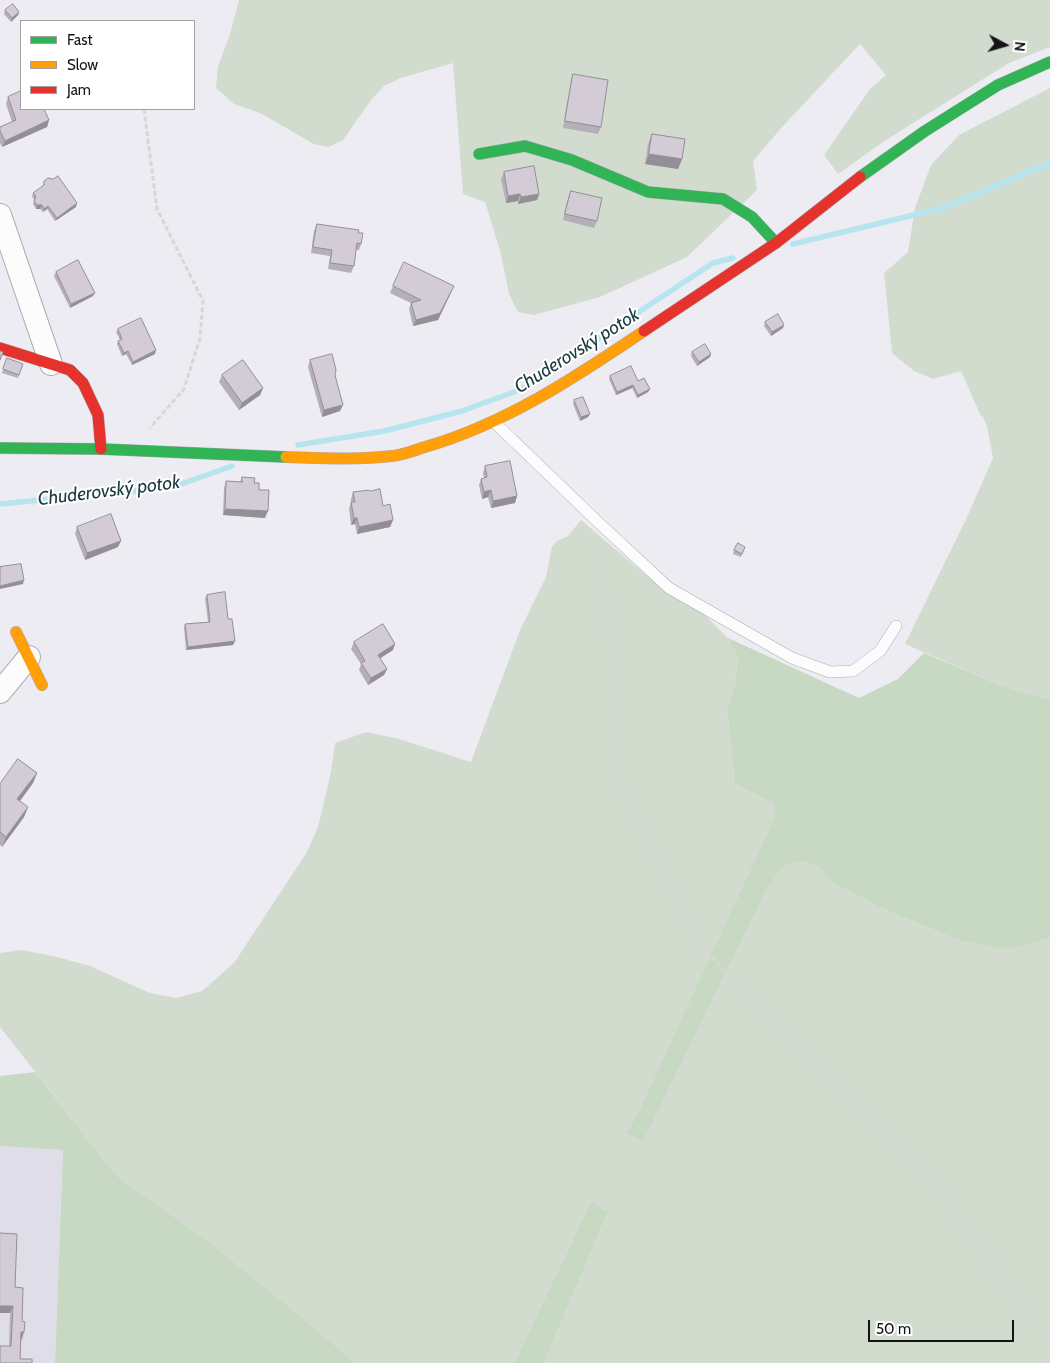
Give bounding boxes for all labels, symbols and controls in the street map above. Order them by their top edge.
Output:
legend [20,20,195,110]
north arrow [980,20,1030,70]
text: Fast [67,31,92,49]
text: N [1010,41,1029,52]
text: Slow [67,56,98,74]
text: Jam [67,81,91,99]
water label: Chuderovský potok [510,303,644,399]
water label: Chuderovský potok [36,471,182,511]
scale bar [870,1310,1016,1342]
text: 50 m [876,1320,911,1338]

